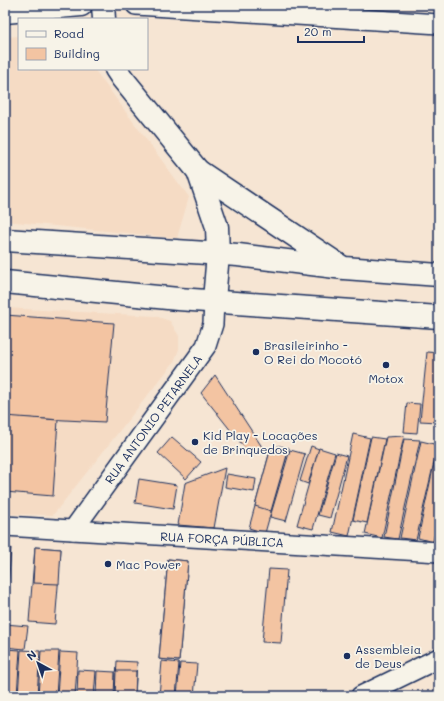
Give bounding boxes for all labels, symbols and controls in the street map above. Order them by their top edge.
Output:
legend [18,18,148,70]
scale bar [298,18,364,44]
text: 20 m [304,23,332,39]
text: Road [54,25,84,41]
text: Building [54,45,100,61]
place label: Brasileirinho - O Rei do Mocotó [264,337,362,367]
marker: Brasileirinho - O Rei do Mocotó [251,347,261,357]
street label: RUA ANTONIO PETARNELA [101,351,205,487]
marker: Motox [381,360,391,370]
place label: Motox [368,370,404,386]
place label: Kid Play - Locações de Brinquedos [203,427,318,457]
marker: Kid Play - Locações de Brinquedos [190,437,200,447]
street label: RUA FORÇA PÚBLICA [160,528,284,550]
place label: Mac Power [116,556,181,572]
marker: Mac Power [103,559,113,569]
place label: Assembleia de Deus [355,641,421,671]
north arrow [18,643,58,683]
text: N [23,647,39,663]
marker: Assembleia de Deus [342,651,352,661]

